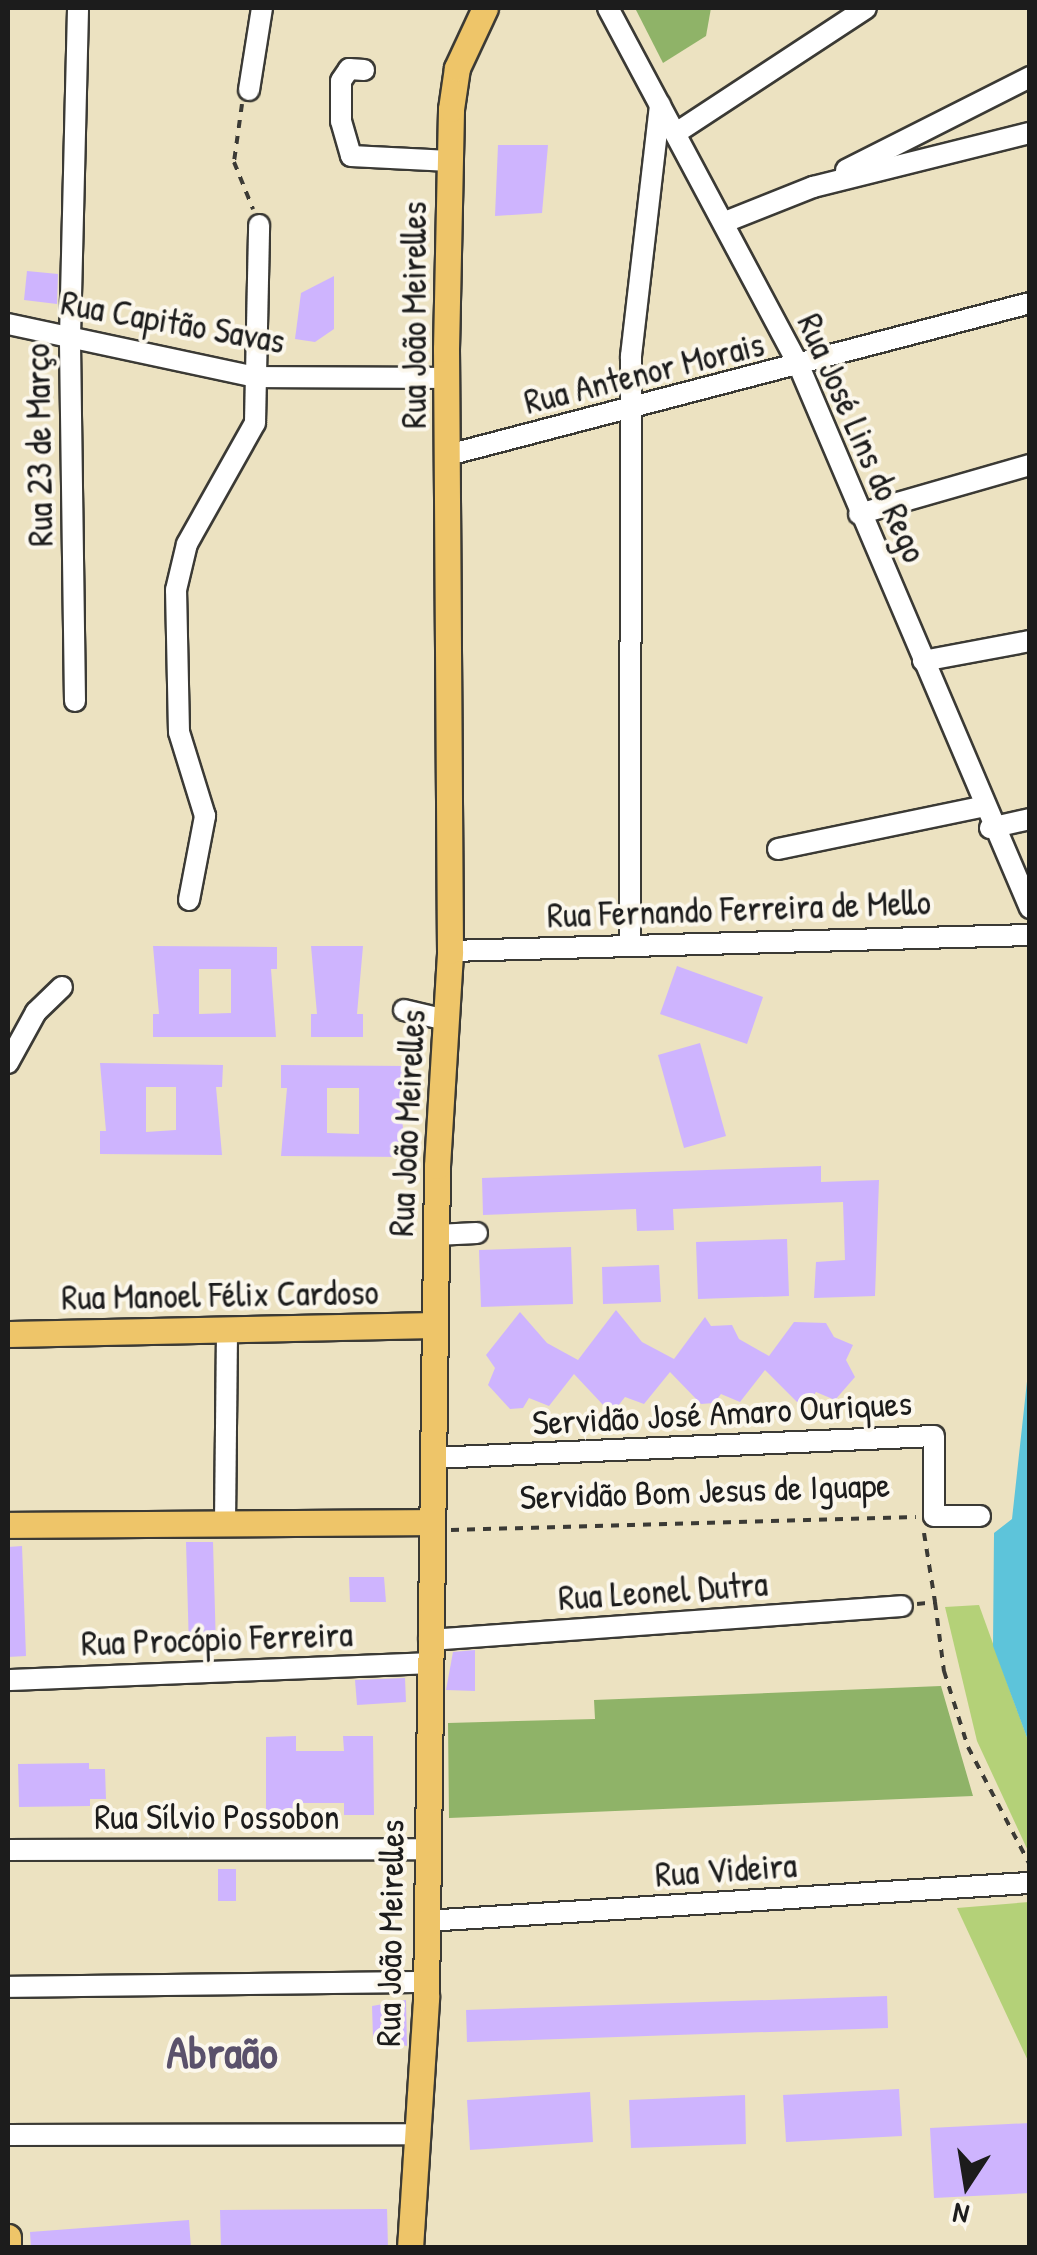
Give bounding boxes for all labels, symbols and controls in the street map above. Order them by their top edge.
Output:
street label: Rua João Meirelles [393,201,435,429]
street label: Rua Capitão Savas [58,282,288,362]
street label: Rua José Lins do Rego [788,307,936,569]
street label: Rua Antenor Morais [520,323,768,423]
street label: Rua 23 de Março [16,343,62,547]
street label: Rua Fernando Ferreira de Mello [546,881,932,937]
street label: Rua João Meirelles [380,1009,434,1237]
street label: Rua Manoel Félix Cardoso [61,1271,379,1319]
street label: Servidão José Amaro Ouriques [531,1382,913,1444]
street label: Servidão Bom Jesus de Iguape [519,1464,891,1518]
street label: Rua Leonel Dutra [557,1563,769,1619]
street label: Rua Procópio Ferreira [80,1613,354,1665]
street label: Rua Sílvio Possobon [94,1796,340,1838]
street label: Rua João Meirelles [367,1819,413,2047]
street label: Rua Videira [654,1844,798,1896]
district label: Abraão [166,2025,278,2079]
north arrow [917,2135,1017,2235]
text: N [950,2194,972,2234]

